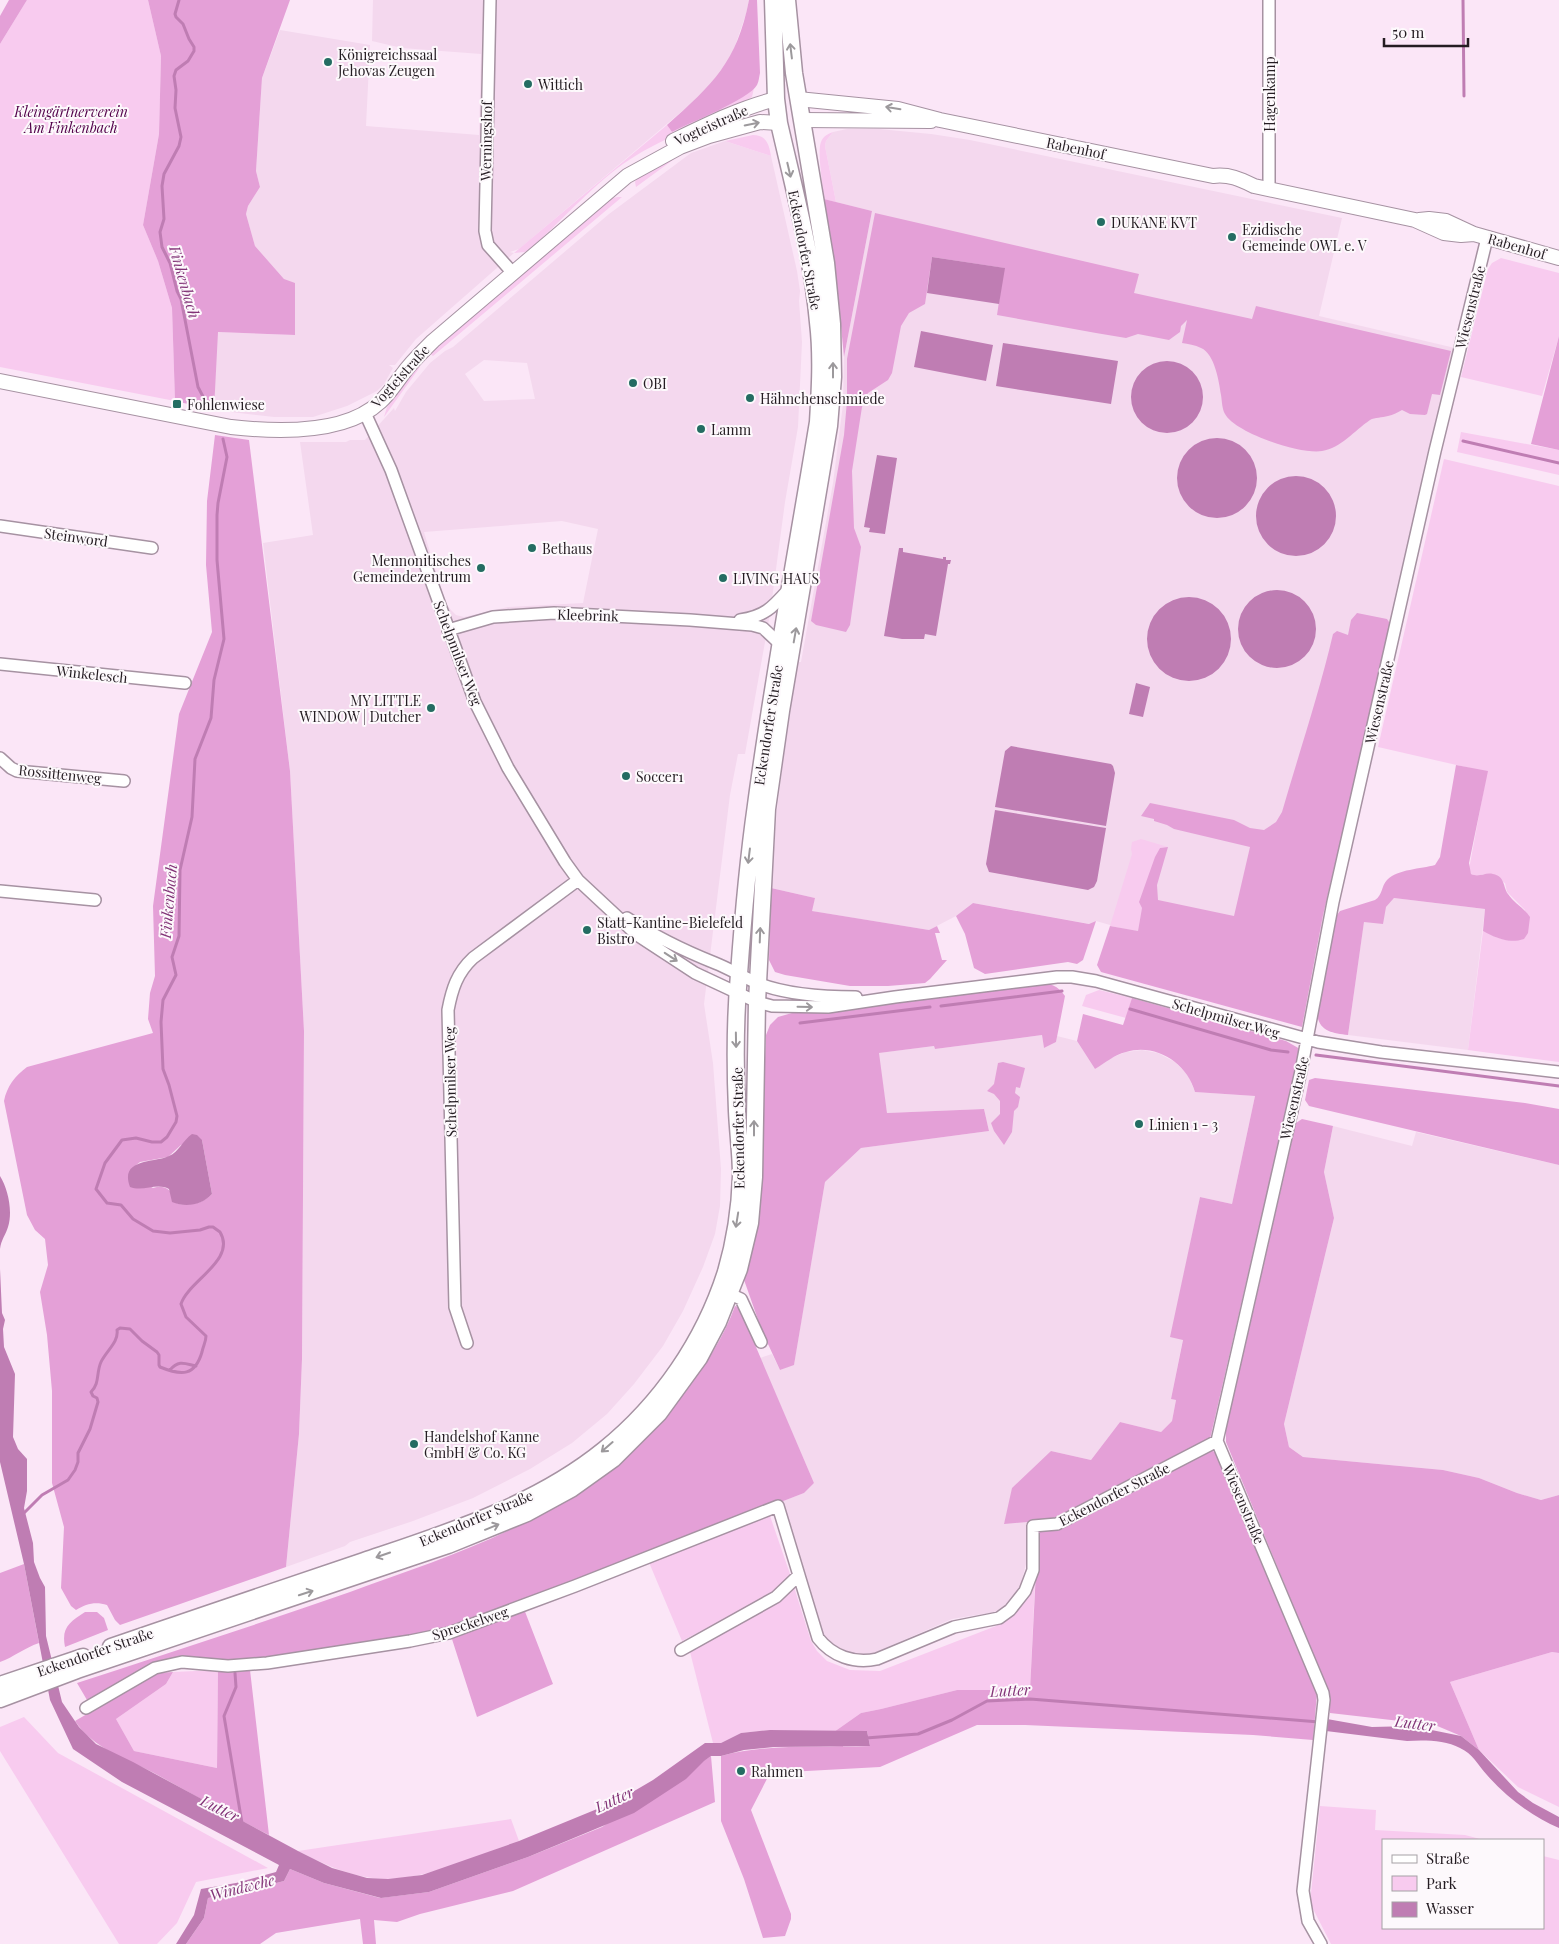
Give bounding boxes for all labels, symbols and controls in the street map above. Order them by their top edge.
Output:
scale bar [1384,15,1468,47]
text: 50 m [1392,22,1425,42]
one-way arrow [786,43,796,59]
place label: Königreichssaal Jehovas Zeugen [337,45,437,80]
marker: Königreichssaal Jehovas Zeugen [322,56,334,68]
street label: Hagenkamp [1260,56,1279,132]
place label: Wittich [537,75,584,94]
marker: Wittich [522,78,534,90]
street label: Werningshof [476,100,496,182]
street label: Vogteistraße [670,100,751,150]
park label: Kleingärtnerverein Am Finkenbach [13,102,128,137]
one-way arrow [885,103,901,113]
one-way arrow [744,119,760,128]
street label: Rabenhof [1045,132,1109,164]
one-way arrow [785,162,794,178]
street label: Eckendorfer Straße [784,188,826,312]
place label: DUKANE KVT [1111,213,1197,232]
marker: DUKANE KVT [1095,216,1107,228]
place label: Ezidische Gemeinde OWL e. V [1242,220,1367,255]
street label: Rabenhof [1486,229,1550,264]
marker: Ezidische Gemeinde OWL e. V [1226,231,1238,243]
water label: Finkenbach [165,242,205,321]
street label: Wiesenstraße [1450,264,1489,351]
street label: Vogteistraße [366,340,433,412]
one-way arrow [828,362,838,378]
place label: OBI [643,374,667,393]
marker: OBI [627,377,639,389]
place label: Hähnchenschmiede [760,389,885,408]
marker: Hähnchenschmiede [744,392,756,404]
place label: Fohlenwiese [187,395,265,414]
marker: Fohlenwiese [171,398,183,410]
place label: Lamm [711,420,752,439]
marker: Lamm [695,423,707,435]
street label: Steinword [43,523,109,551]
place label: Bethaus [542,539,592,558]
marker: Bethaus [526,542,538,554]
place label: Mennonitisches Gemeindezentrum [353,551,472,586]
marker: Mennonitisches Gemeindezentrum [475,562,487,574]
place label: LIVING HAUS [733,569,819,588]
marker: LIVING HAUS [717,572,729,584]
street label: Schelpmilser Weg [429,598,487,709]
street label: Kleebrink [557,604,619,626]
one-way arrow [790,627,800,643]
street label: Wiesenstraße [1360,658,1398,746]
street label: Winkelesch [54,661,129,687]
street label: Eckendorfer Straße [749,663,787,787]
place label: MY LITTLE WINDOW | Dutcher [299,691,422,726]
marker: MY LITTLE WINDOW | Dutcher [425,702,437,714]
street label: Rossittenweg [18,760,103,788]
place label: Soccer1 [636,767,683,786]
marker: Soccer1 [620,770,632,782]
one-way arrow [744,847,754,863]
water label: Finkenbach [155,863,181,940]
place label: Statt-Kantine-Bielefeld Bistro [597,913,743,948]
marker: Statt-Kantine-Bielefeld Bistro [581,924,593,936]
one-way arrow [755,927,765,943]
one-way arrow [664,952,678,962]
street label: Schelpmilser Weg [1170,994,1282,1043]
one-way arrow [796,1002,812,1011]
street label: Schelpmilser Weg [440,1026,460,1138]
one-way arrow [731,1032,741,1048]
street label: Wiesenstraße [1275,1054,1313,1142]
street label: Eckendorfer Straße [727,1067,749,1189]
place label: Linien 1 - 3 [1149,1115,1218,1134]
marker: Linien 1 - 3 [1133,1118,1145,1130]
one-way arrow [749,1120,759,1136]
one-way arrow [731,1212,741,1228]
place label: Handelshof Kanne GmbH & Co. KG [424,1427,539,1462]
marker: Handelshof Kanne GmbH & Co. KG [408,1438,420,1450]
one-way arrow [601,1441,614,1452]
street label: Eckendorfer Straße [1055,1458,1173,1530]
street label: Wiesenstraße [1218,1460,1269,1547]
street label: Eckendorfer Straße [416,1485,536,1551]
one-way arrow [484,1522,499,1531]
one-way arrow [376,1551,391,1560]
one-way arrow [298,1588,314,1598]
street label: Spreckelweg [429,1602,511,1644]
street label: Eckendorfer Straße [34,1623,156,1681]
water label: Lutter [988,1679,1031,1701]
water label: Lutter [1393,1711,1437,1735]
place label: Rahmen [751,1762,804,1781]
marker: Rahmen [735,1765,747,1777]
water label: Lutter [591,1781,637,1817]
water label: Lutter [197,1790,243,1826]
legend [1382,1839,1544,1929]
text: Straße [1426,1848,1470,1868]
water label: Windwehe [208,1869,277,1905]
text: Park [1426,1873,1458,1893]
text: Wasser [1425,1898,1474,1918]

